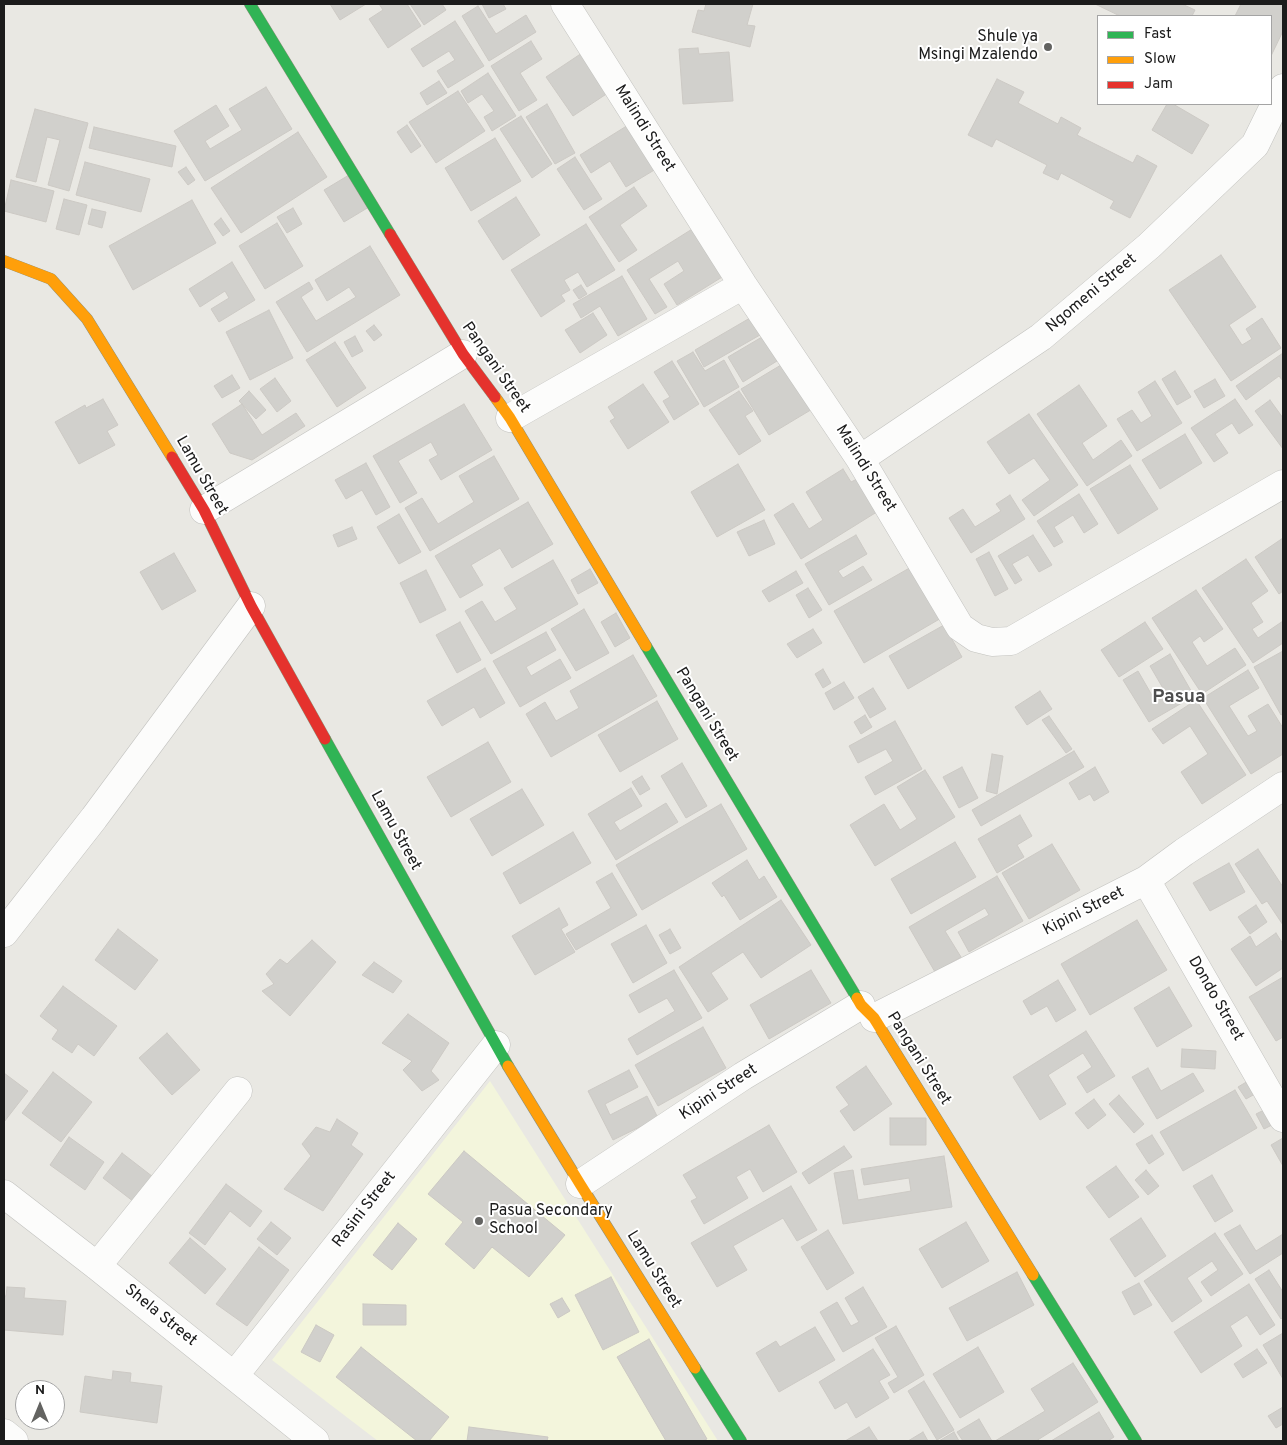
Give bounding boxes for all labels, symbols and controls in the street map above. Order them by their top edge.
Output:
legend [1097,15,1272,105]
text: Fast [1144,25,1172,44]
place label: Shule ya Msingi Mzalendo [918,28,1038,66]
marker: Shule ya Msingi Mzalendo [1042,41,1054,53]
text: Slow [1144,50,1176,69]
text: Jam [1144,75,1173,94]
street label: Malindi Street [610,82,678,176]
street label: Ngomeni Street [1043,250,1141,338]
street label: Pangani Street [457,319,533,417]
street label: Malindi Street [831,422,899,516]
street label: Lamu Street [171,433,231,519]
street label: Pangani Street [670,665,742,765]
district label: Pasua [1152,687,1206,709]
street label: Lamu Street [365,788,425,874]
street label: Kipini Street [1040,883,1128,941]
street label: Dondo Street [1183,953,1247,1045]
street label: Pangani Street [882,1009,954,1109]
street label: Kipini Street [677,1061,761,1125]
street label: Rasini Street [329,1168,401,1252]
place label: Pasua Secondary School [489,1202,613,1240]
marker: Pasua Secondary School [473,1215,485,1227]
street label: Lamu Street [622,1228,684,1312]
street label: Shela Street [120,1281,200,1351]
north arrow [15,1380,65,1430]
text: N [35,1382,45,1399]

